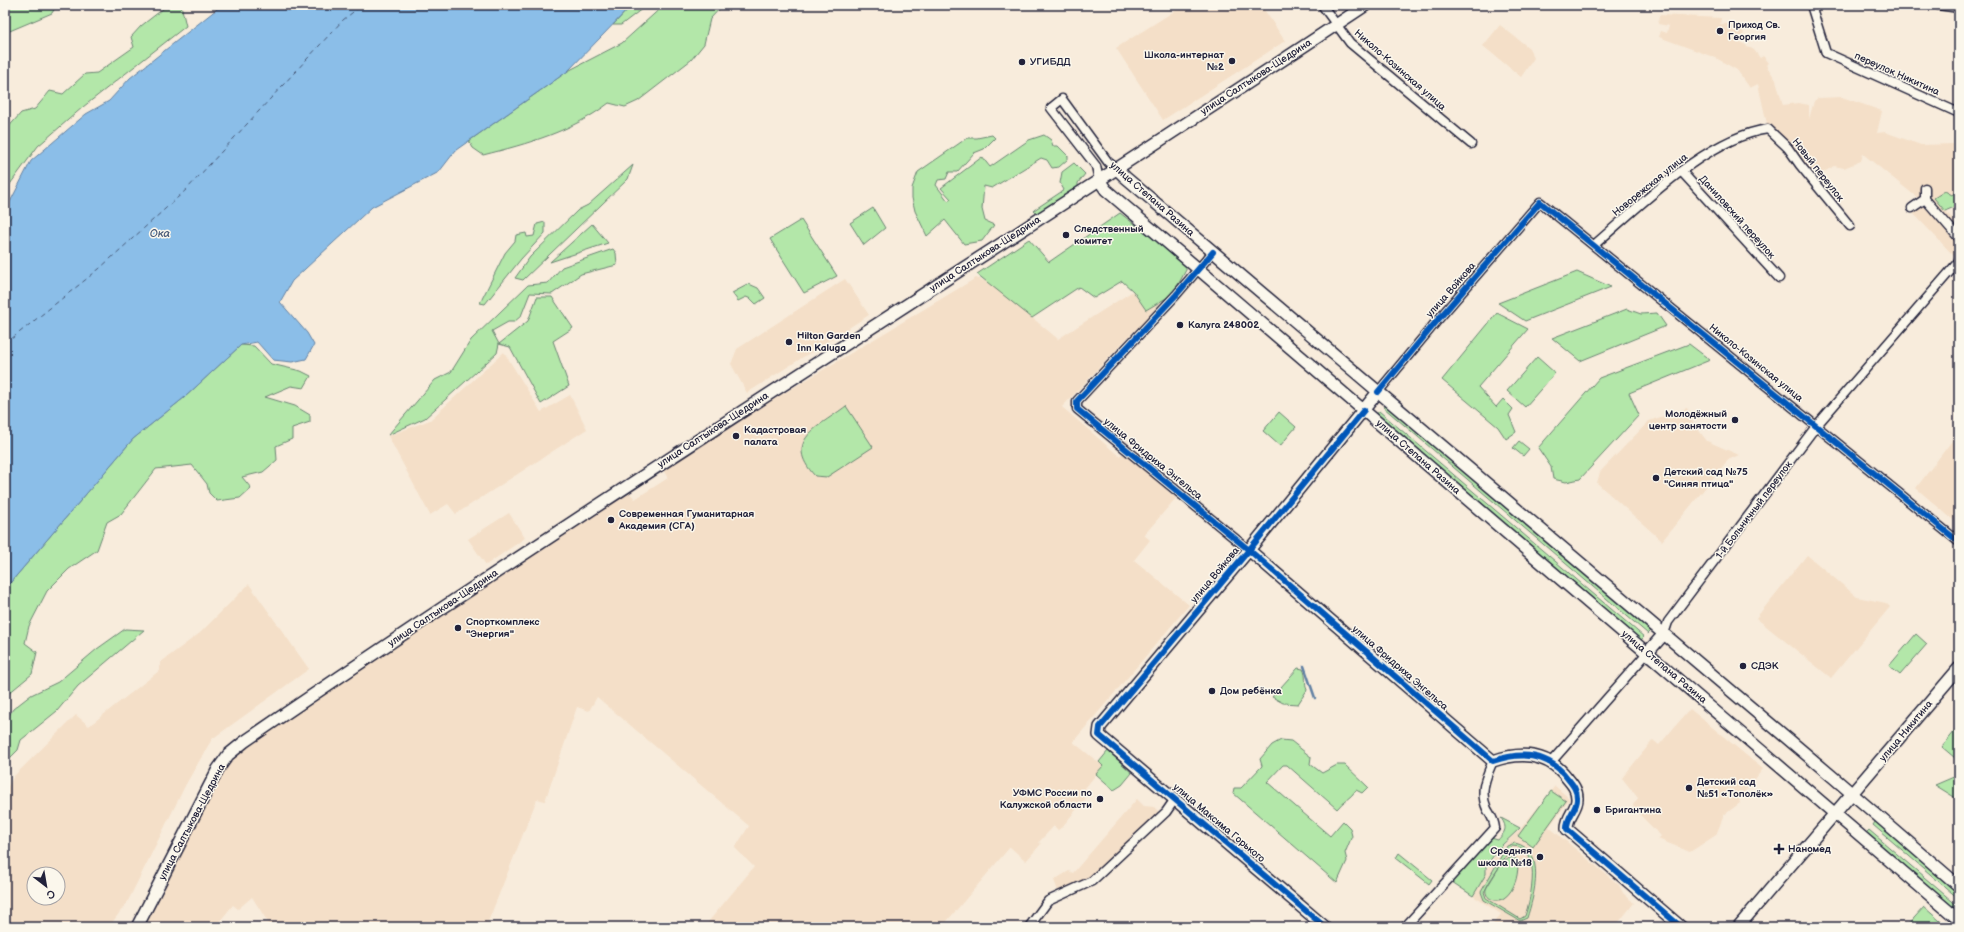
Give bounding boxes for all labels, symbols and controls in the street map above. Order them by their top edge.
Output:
place label: Приход Св. Георгия [1728,19,1780,43]
marker: Приход Св. Георгия [1715,26,1725,36]
street label: Николо-Козинская улица [1352,27,1448,113]
street label: улица Салтыкова-Щедрина [1198,37,1314,117]
place label: Школа-интернат №2 [1144,49,1224,73]
street label: переулок Никитина [1853,50,1941,98]
place label: УГИБДД [1030,56,1071,68]
marker: Школа-интернат №2 [1227,56,1237,66]
marker: УГИБДД [1017,57,1027,67]
street label: Новый переулок [1790,136,1847,205]
street label: Новорежская улица [1610,151,1690,219]
street label: улица Степана Разина [1107,159,1197,239]
street label: Даниловский переулок [1696,173,1778,262]
street label: улица Салтыкова-Щедрина [927,214,1043,294]
place label: Следственный комитет [1074,223,1144,247]
water label: Ока [150,227,171,240]
marker: Следственный комитет [1061,230,1071,240]
street label: улица Войкова [1424,260,1478,320]
place label: Калуга 248002 [1188,319,1259,331]
marker: Калуга 248002 [1175,320,1185,330]
street label: Николо-Козинская улица [1707,321,1805,405]
place label: Hilton Garden Inn Kaluga [797,330,861,354]
marker: Hilton Garden Inn Kaluga [784,337,794,347]
street label: улица Салтыкова-Щедрина [655,390,771,470]
place label: Молодёжный центр занятости [1649,408,1727,432]
marker: Молодёжный центр занятости [1730,415,1740,425]
street label: улица Фридриха Энгельса [1101,416,1205,502]
street label: улица Степана Разина [1373,417,1463,497]
place label: Кадастровая палата [744,424,807,448]
marker: Кадастровая палата [731,431,741,441]
street label: 1-й Больничный переулок [1713,458,1795,561]
place label: Детский сад №75 "Синяя птица" [1664,466,1748,490]
marker: Детский сад №75 "Синяя птица" [1651,473,1661,483]
place label: Современная Гуманитарная Академия (СГА) [618,508,755,532]
marker: Современная Гуманитарная Академия (СГА) [606,515,616,525]
street label: улица Войкова [1188,545,1242,605]
street label: улица Салтыкова-Щедрина [386,567,500,649]
place label: Спорткомплекс "Энергия" [466,616,540,640]
marker: Спорткомплекс "Энергия" [453,623,463,633]
street label: улица Фридриха Энгельса [1350,623,1450,713]
street label: улица Степана Разина [1619,628,1709,706]
place label: СДЭК [1751,660,1779,672]
marker: СДЭК [1738,661,1748,671]
place label: Дом ребёнка [1220,685,1282,697]
marker: Дом ребёнка [1207,686,1217,696]
street label: улица Никитина [1877,698,1935,764]
street label: улица Салтыкова-Щедрина [156,762,228,882]
place label: Детский сад №51 «Тополёк» [1697,776,1774,800]
street label: улица Максима Горького [1171,781,1267,865]
marker: Детский сад №51 «Тополёк» [1684,783,1694,793]
place label: УФМС России по Калужской области [1000,787,1093,811]
marker: УФМС России по Калужской области [1095,794,1105,804]
place label: Бригантина [1605,804,1661,816]
marker: Бригантина [1592,805,1602,815]
marker: Наномед [1773,843,1785,855]
place label: Наномед [1788,843,1831,855]
place label: Средняя школа №18 [1478,845,1532,869]
marker: Средняя школа №18 [1535,852,1545,862]
north arrow [26,866,66,906]
text: С [44,887,58,902]

